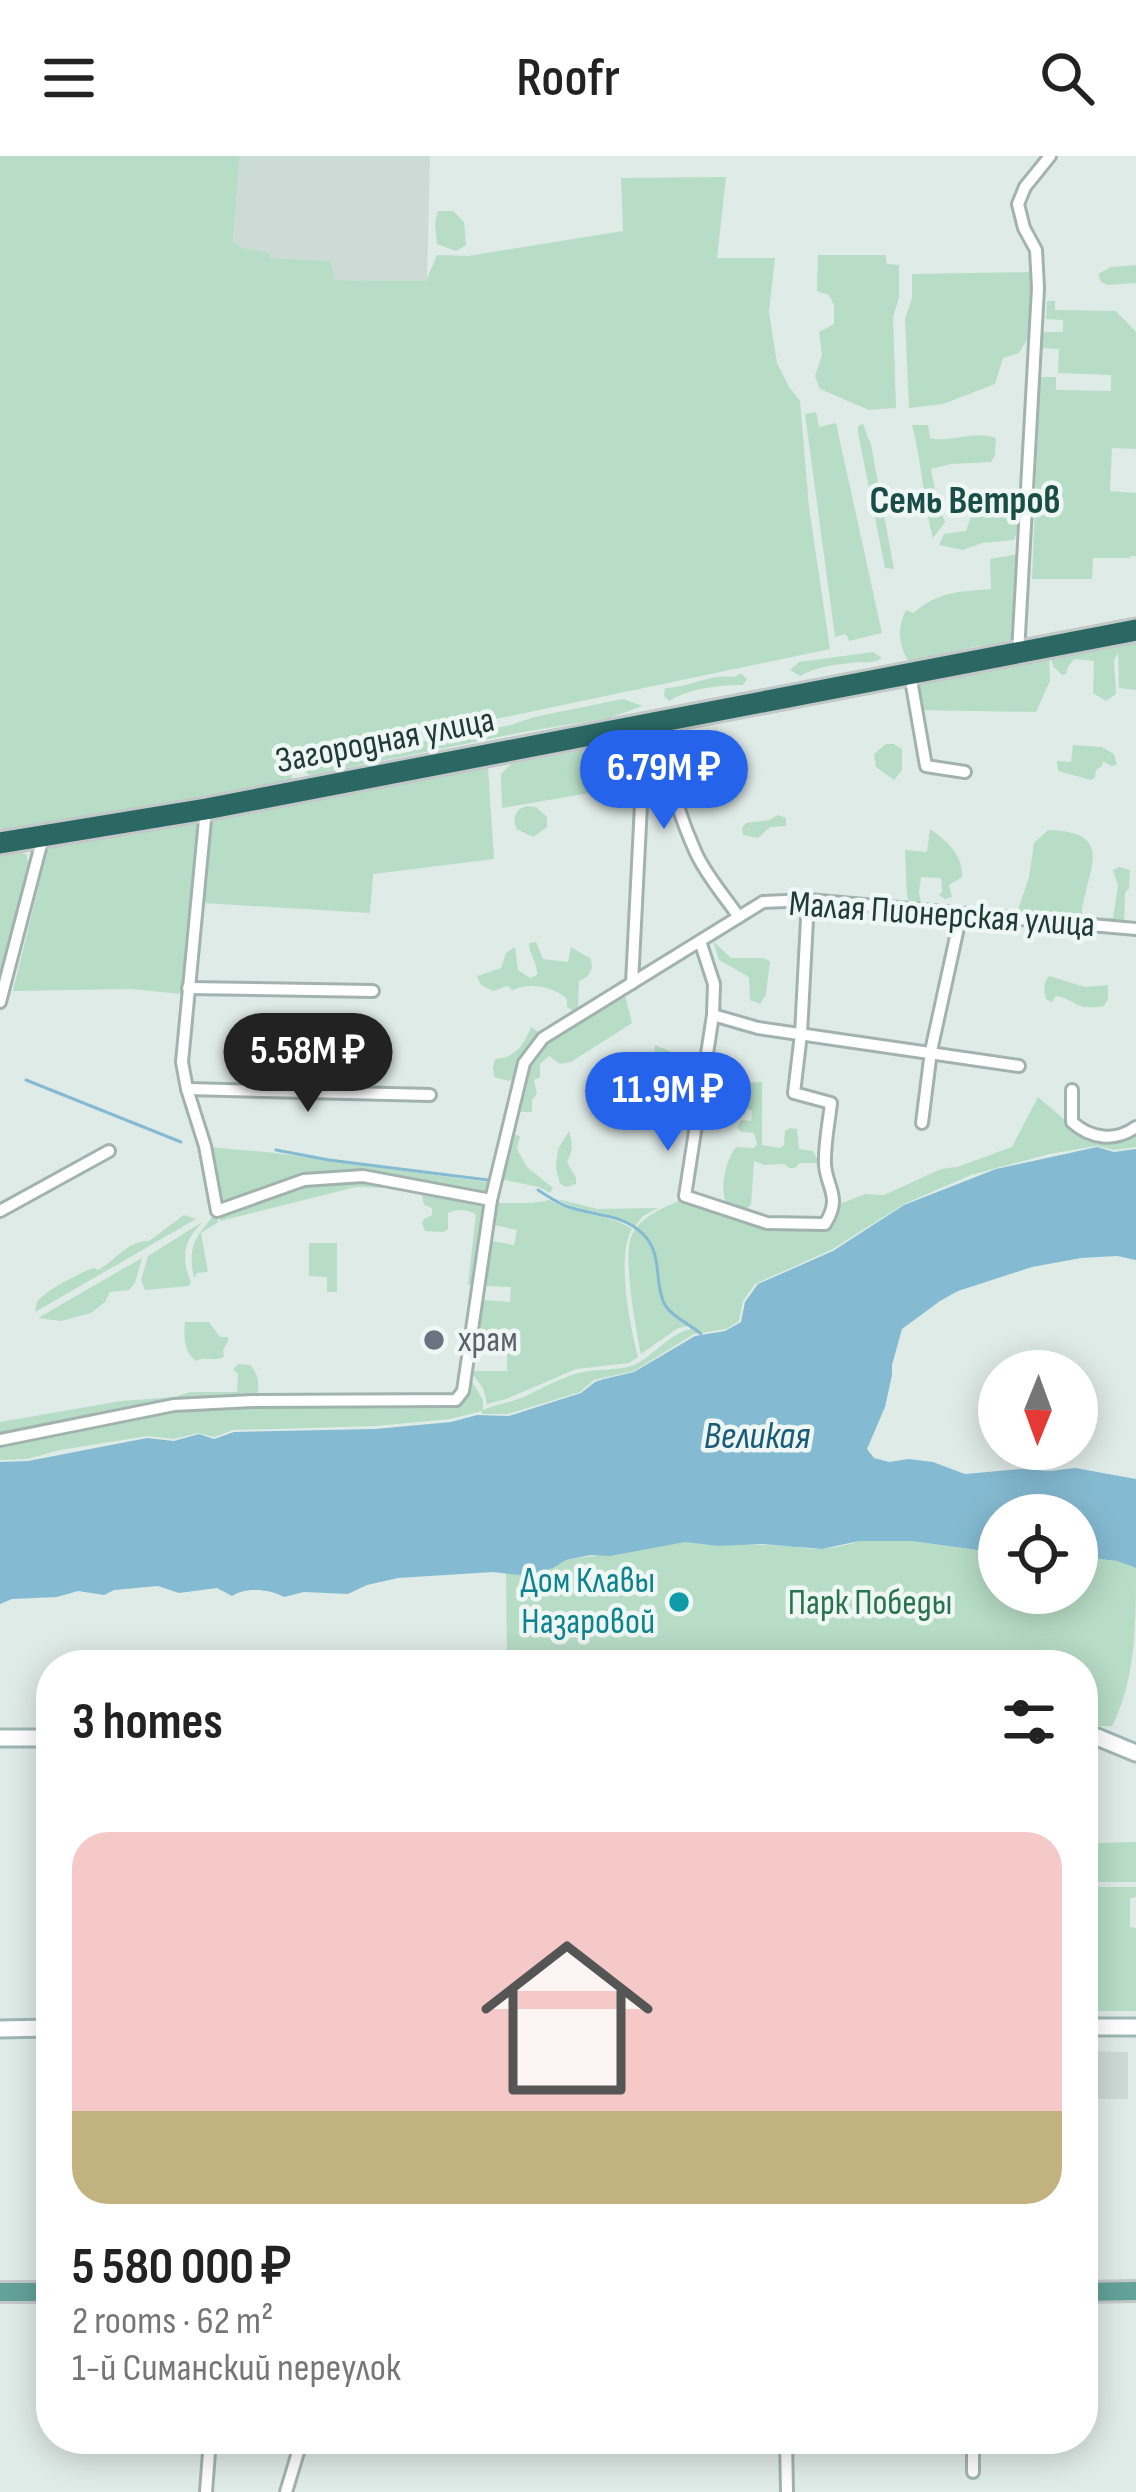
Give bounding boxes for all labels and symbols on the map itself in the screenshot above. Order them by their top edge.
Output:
district label: Семь Ветров [870,478,1060,525]
street label: Загородная улица [272,699,498,783]
pin: 6.79M ₽ [553,730,775,832]
street label: Малая Пионерская улица [788,883,1096,947]
pin: 5.58M ₽ [197,1013,419,1115]
pin: 11.9M ₽ [557,1052,779,1154]
place label: храм [458,1319,518,1362]
marker: храм [421,1327,447,1353]
north arrow [978,1350,1098,1470]
water label: Великая [704,1413,810,1460]
place label: Дом Клавы Назаровой [520,1560,655,1644]
park label: Парк Победы [788,1582,952,1625]
marker: Дом Клавы Назаровой [666,1589,692,1615]

